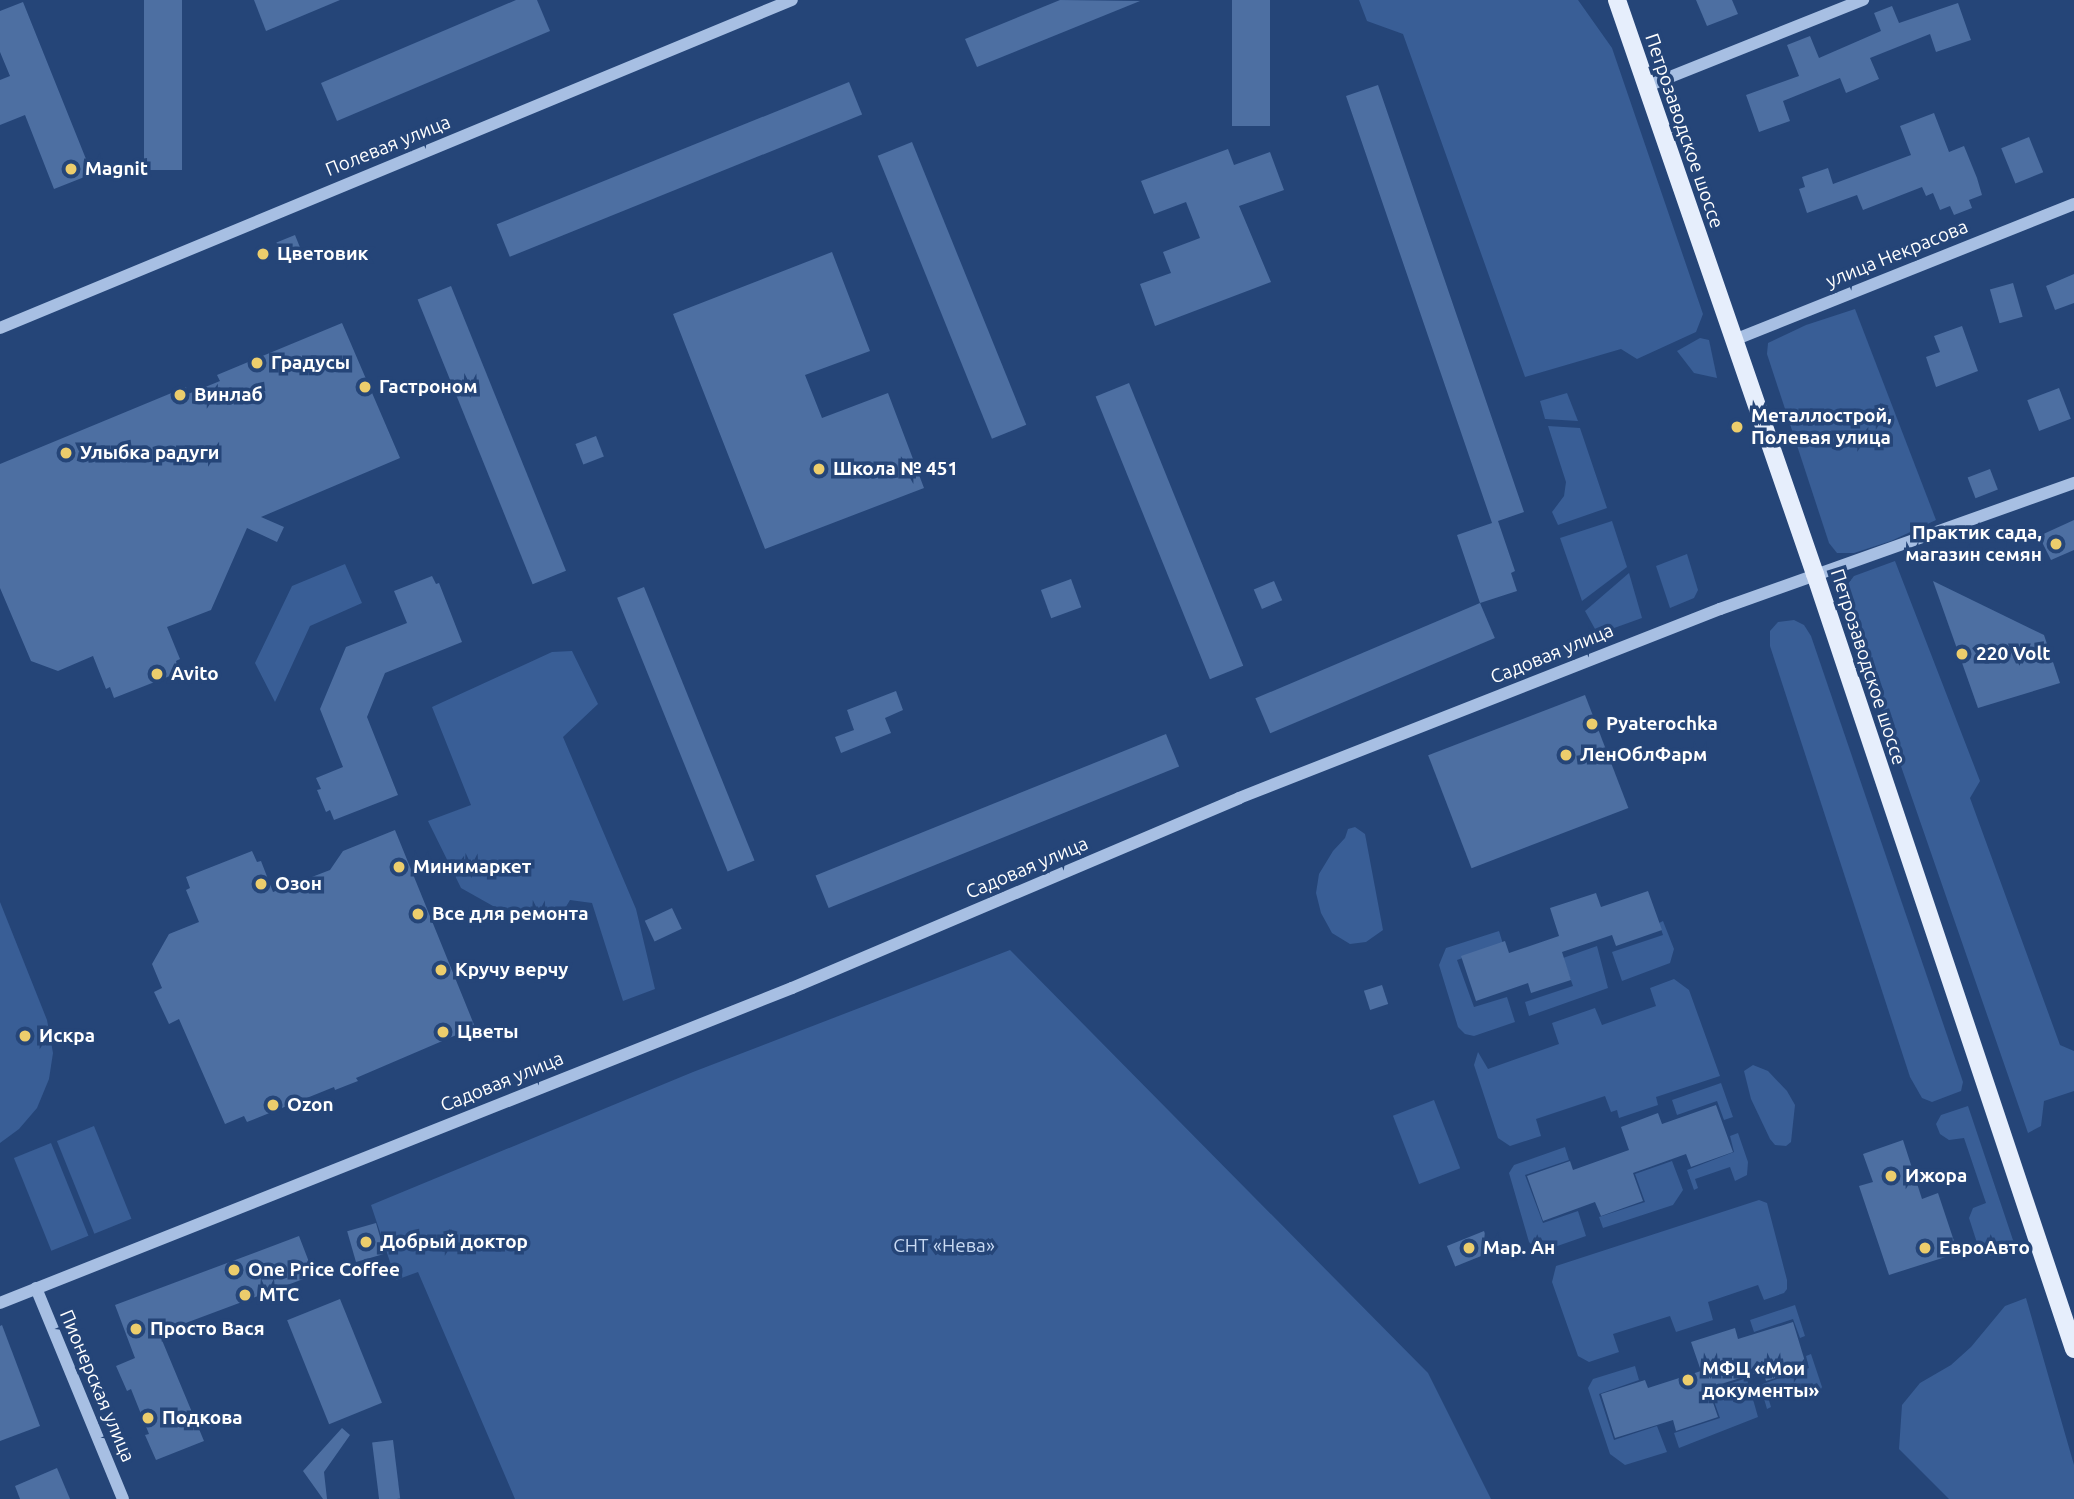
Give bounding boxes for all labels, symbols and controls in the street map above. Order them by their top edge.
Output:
street label: Петрозаводское шоссе [1640,31,1728,231]
street label: Полевая улица [322,111,454,181]
place label: Magnit [85,158,148,180]
marker: Magnit [63,161,79,177]
street label: улица Некрасова [1823,215,1971,293]
place label: Цветовик [277,243,368,265]
marker: Цветовик [255,246,271,262]
place label: Градусы [271,352,350,374]
marker: Градусы [249,355,265,371]
place label: Гастроном [379,376,477,398]
marker: Гастроном [357,379,373,395]
place label: Винлаб [194,384,263,406]
marker: Винлаб [172,387,188,403]
place label: Металлострой, Полевая улица [1751,405,1892,449]
marker: Металлострой, Полевая улица [1729,419,1745,435]
place label: Улыбка радуги [80,442,219,464]
marker: Улыбка радуги [58,445,74,461]
place label: Школа № 451 [833,458,958,480]
marker: Школа № 451 [811,461,827,477]
place label: Практик сада, магазин семян [1905,522,2042,566]
marker: Практик сада, магазин семян [2048,536,2064,552]
street label: Петрозаводское шоссе [1826,566,1910,768]
street label: Садовая улица [1487,619,1617,689]
place label: 220 Volt [1976,643,2050,665]
marker: 220 Volt [1954,646,1970,662]
place label: Avito [171,663,219,685]
marker: Avito [149,666,165,682]
place label: Pyaterochka [1606,713,1718,735]
marker: Pyaterochka [1584,716,1600,732]
place label: ЛенОблФарм [1580,744,1707,766]
marker: ЛенОблФарм [1558,747,1574,763]
street label: Садовая улица [962,832,1092,904]
place label: Минимаркет [413,856,531,878]
marker: Минимаркет [391,859,407,875]
place label: Озон [275,873,322,895]
marker: Озон [253,876,269,892]
place label: Все для ремонта [432,903,589,925]
marker: Все для ремонта [410,906,426,922]
place label: Кручу верчу [455,959,568,981]
marker: Кручу верчу [433,962,449,978]
place label: Цветы [457,1021,519,1043]
marker: Цветы [435,1024,451,1040]
place label: Искра [39,1025,95,1047]
marker: Искра [17,1028,33,1044]
street label: Садовая улица [437,1047,567,1117]
place label: Ozon [287,1094,334,1116]
marker: Ozon [265,1097,281,1113]
place label: Ижора [1905,1165,1967,1187]
marker: Ижора [1883,1168,1899,1184]
place label: Добрый доктор [380,1231,528,1253]
marker: Добрый доктор [358,1234,374,1250]
park label: СНТ «Нева» [893,1235,995,1257]
place label: Мар. Ан [1483,1237,1555,1259]
place label: ЕвроАвто [1939,1237,2030,1259]
marker: Мар. Ан [1461,1240,1477,1256]
marker: ЕвроАвто [1917,1240,1933,1256]
place label: One Price Coffee [248,1259,400,1281]
marker: One Price Coffee [226,1262,242,1278]
place label: МТС [259,1284,299,1306]
marker: МТС [237,1287,253,1303]
street label: Пионерская улица [55,1306,139,1466]
place label: Просто Вася [150,1318,265,1340]
marker: Просто Вася [128,1321,144,1337]
place label: МФЦ «Мои документы» [1702,1358,1819,1402]
marker: МФЦ «Мои документы» [1680,1372,1696,1388]
place label: Подкова [162,1407,243,1429]
marker: Подкова [140,1410,156,1426]

